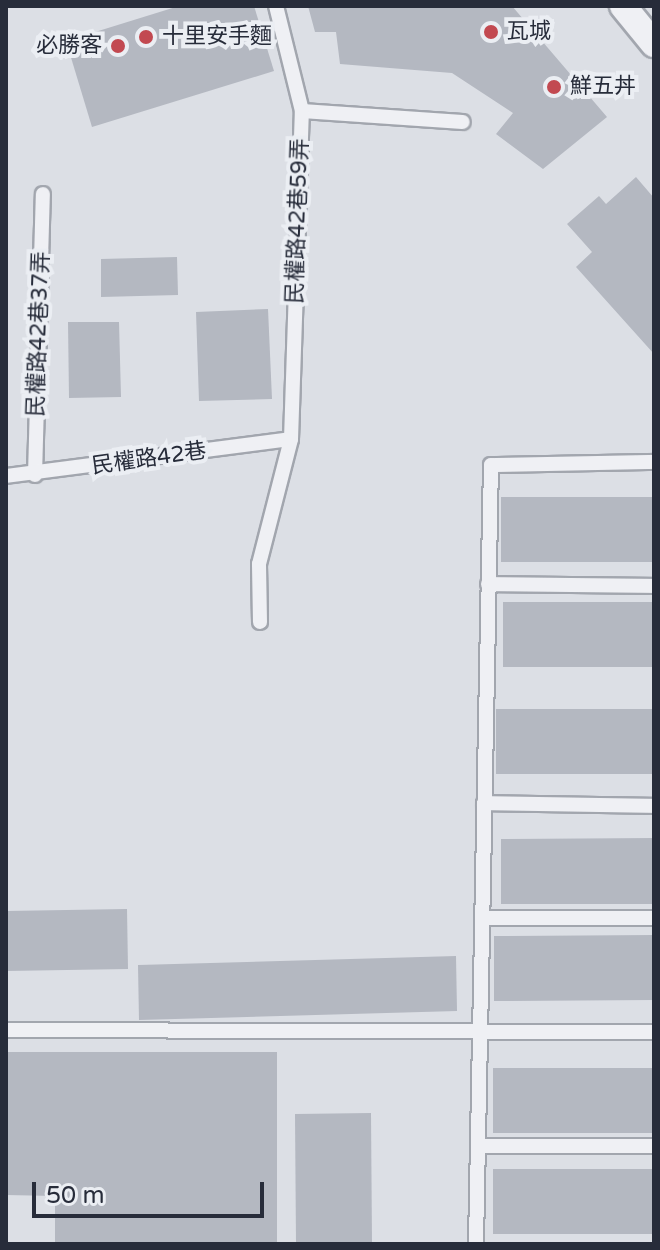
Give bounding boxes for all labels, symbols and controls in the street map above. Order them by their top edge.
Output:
place label: 瓦城 [507,19,551,45]
marker: 瓦城 [482,23,500,41]
place label: 十里安手麵 [162,24,272,50]
marker: 十里安手麵 [137,28,155,46]
place label: 必勝客 [36,33,102,59]
marker: 必勝客 [109,37,127,55]
place label: 鮮五丼 [570,74,636,100]
marker: 鮮五丼 [545,78,563,96]
street label: 民權路42巷59弄 [282,138,314,304]
street label: 民權路42巷37弄 [23,251,55,417]
street label: 民權路42巷 [90,438,208,480]
scale bar [36,1166,268,1216]
text: 50 m [46,1181,104,1210]

